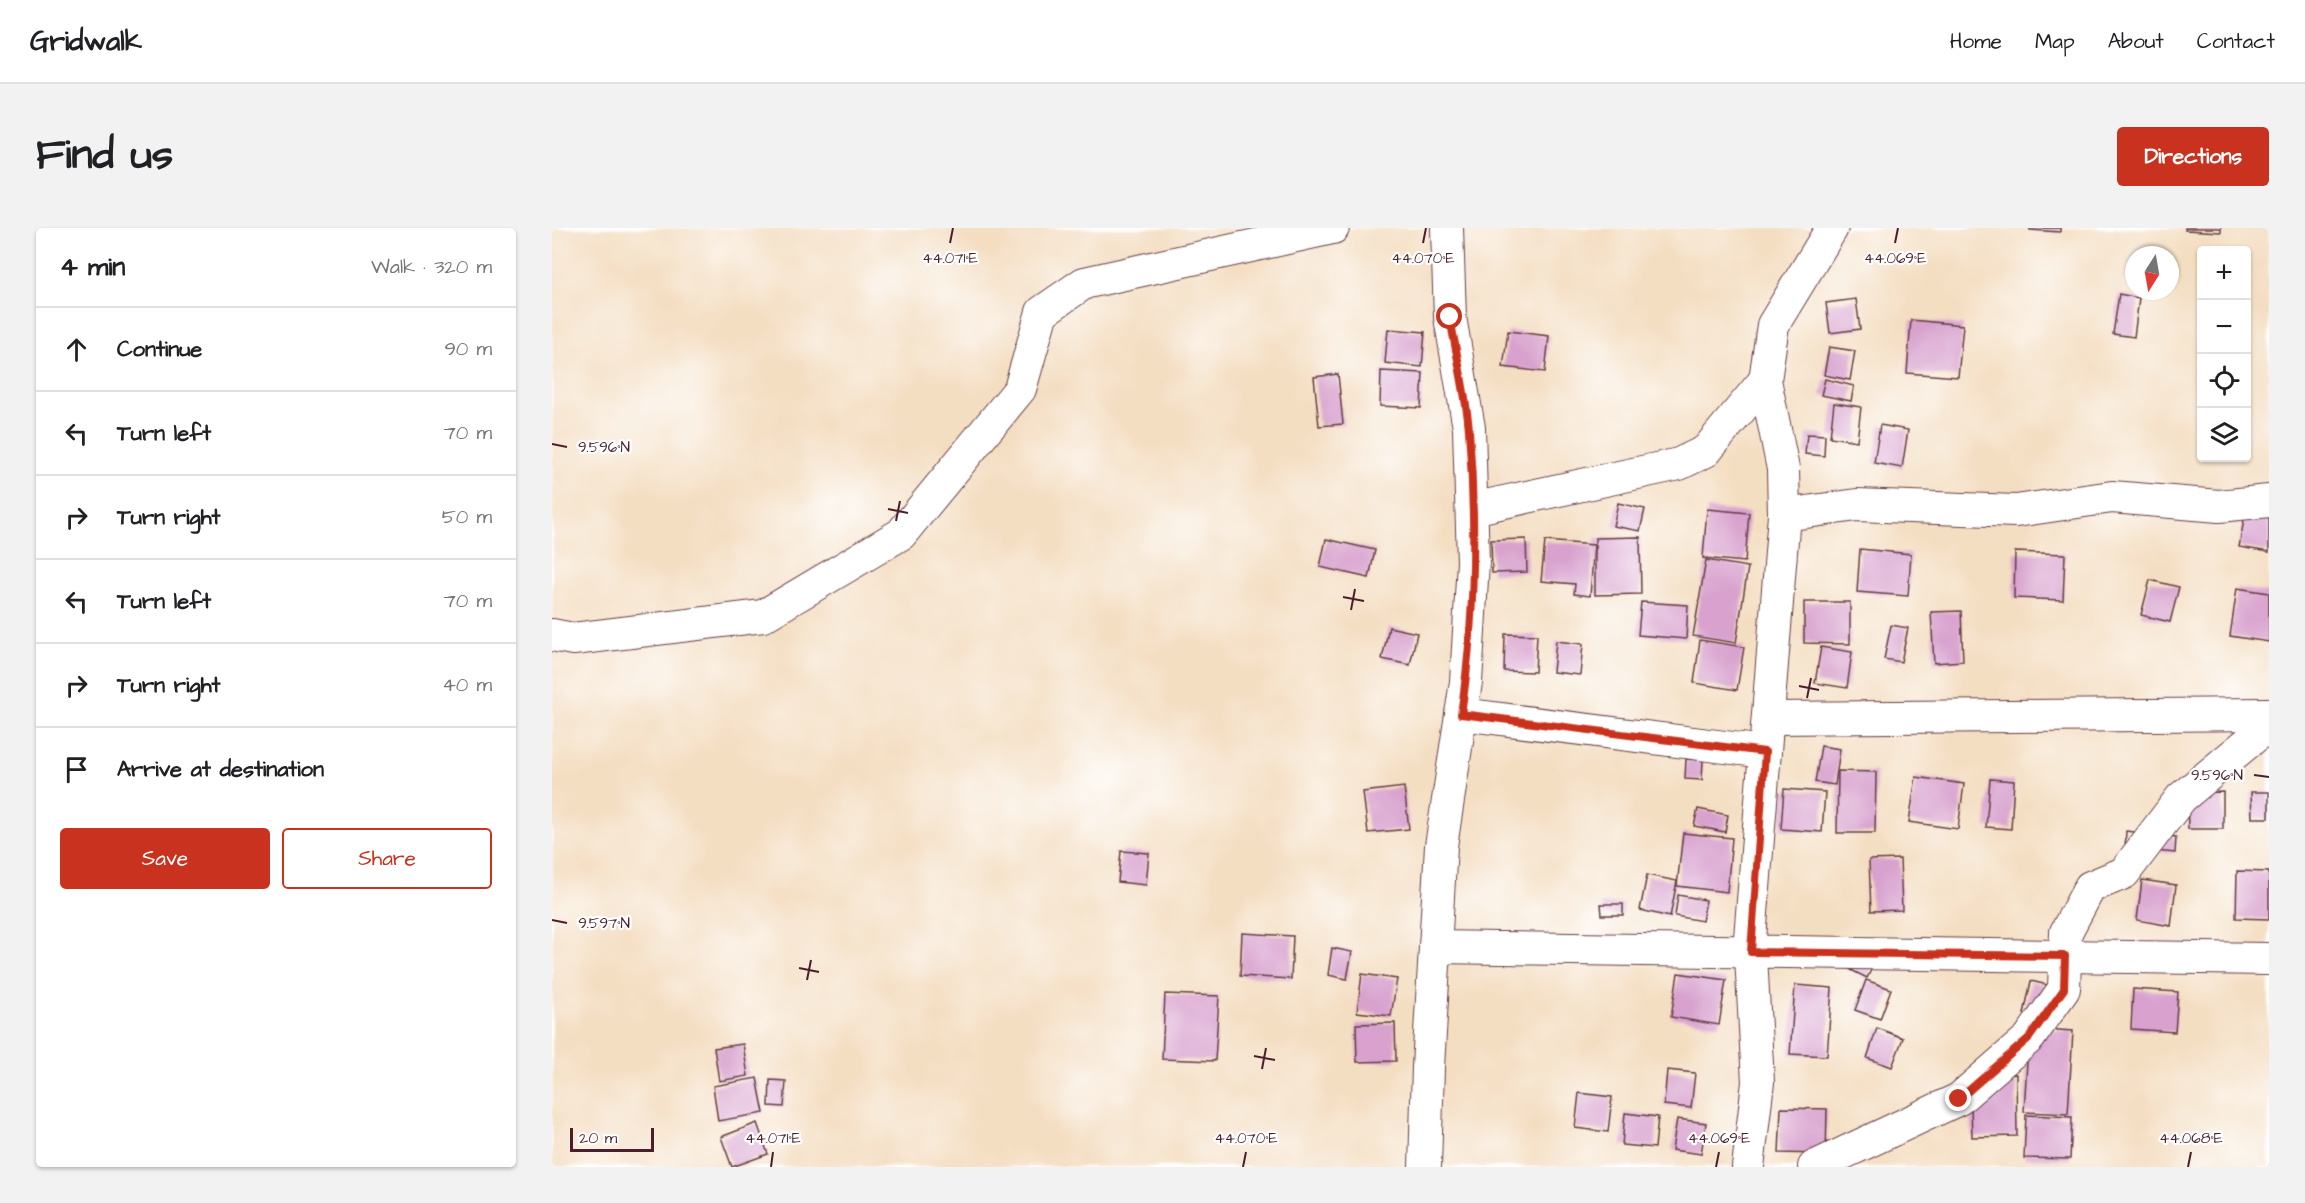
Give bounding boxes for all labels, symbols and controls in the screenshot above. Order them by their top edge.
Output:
text: Gridwalk [30,22,142,61]
text: Home [1950,27,2002,56]
text: Map [2035,27,2075,56]
text: About [2108,27,2164,56]
text: Contact [2197,27,2275,56]
text: Find us [36,127,173,185]
button: Directions [2117,127,2269,186]
north arrow [2125,246,2179,300]
map controls [2197,246,2251,462]
button: + [2197,246,2251,300]
text: 44.071°E [922,248,978,269]
text: 44.070°E [1392,248,1455,269]
text: 44.069°E [1864,248,1926,269]
text: 4 min [60,249,125,285]
text: Walk · 320 m [371,253,492,281]
button: − [2197,300,2251,354]
route start [1436,303,1462,329]
icon: ahead [60,333,93,366]
text: Continue [117,334,202,365]
text: 90 m [444,335,492,363]
button: locate [2197,354,2251,408]
button: layers [2197,408,2251,462]
icon: left [60,417,93,450]
text: Turn left [117,418,211,449]
text: 70 m [444,419,492,447]
text: 9.596°N [578,437,630,458]
icon: right [60,501,93,534]
text: Turn right [117,502,220,533]
text: 50 m [442,503,492,531]
icon: left [60,585,93,618]
text: Turn left [117,586,211,617]
text: 70 m [444,587,492,615]
icon: right [60,669,93,702]
text: Turn right [117,670,220,701]
text: 40 m [442,671,492,699]
icon: arrive [60,753,93,786]
text: Arrive at destination [117,754,324,785]
text: 9.596°N [2191,765,2243,786]
button: Save [60,828,270,889]
button: Share [282,828,492,889]
text: 9.597°N [578,913,630,934]
route end [1945,1085,1971,1111]
scale bar [570,1125,654,1152]
text: 20 m [579,1127,617,1149]
text: 44.071°E [745,1128,801,1149]
text: 44.070°E [1215,1128,1278,1149]
text: 44.069°E [1688,1128,1750,1149]
text: 44.068°E [2159,1128,2223,1149]

